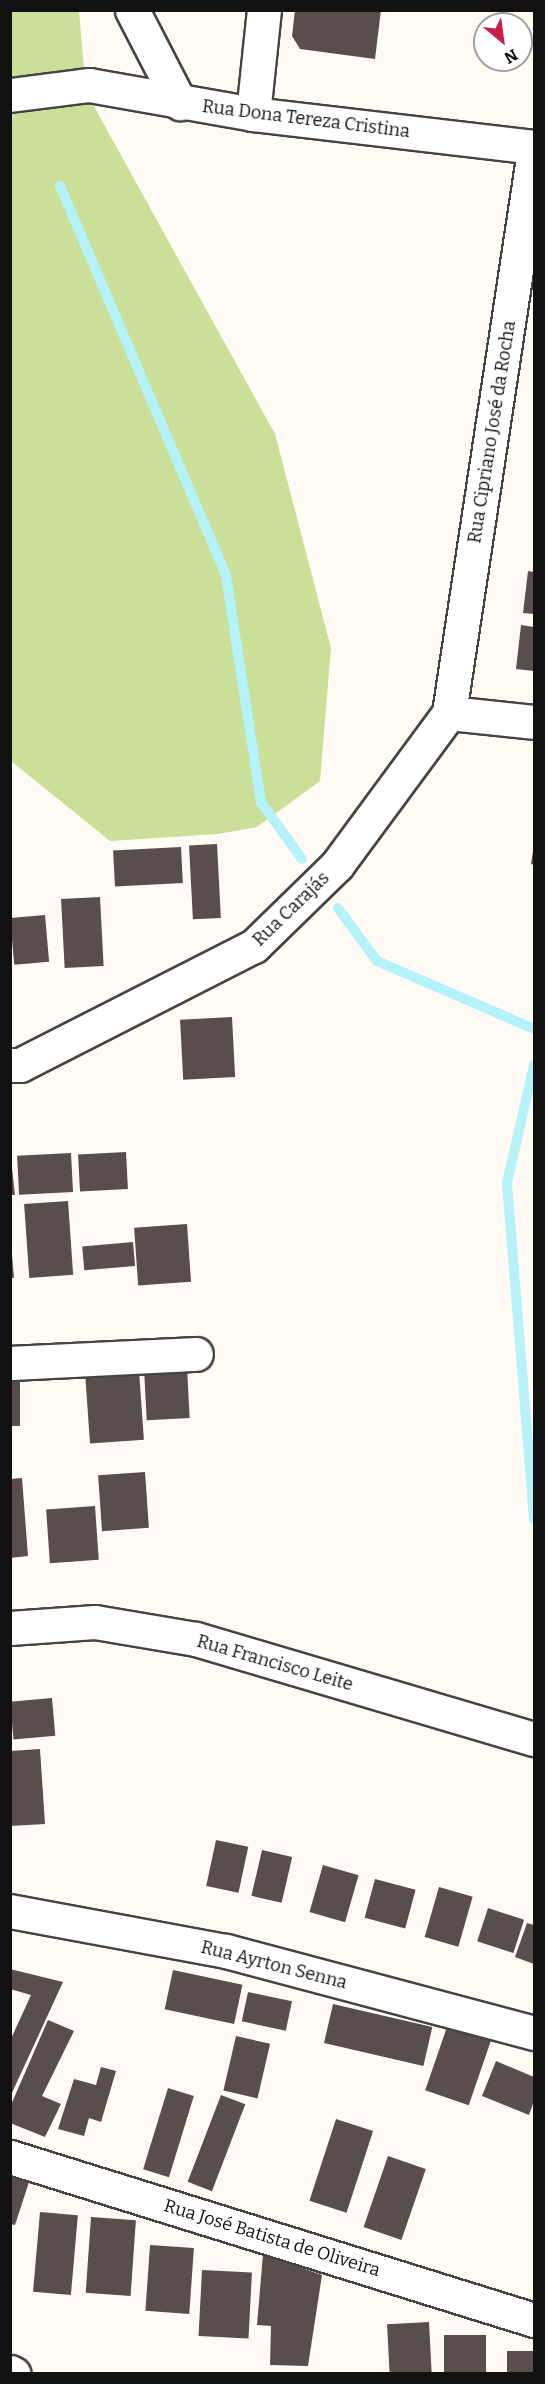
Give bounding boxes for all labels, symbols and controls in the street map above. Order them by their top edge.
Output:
north arrow [473,12,533,72]
text: N [501,45,521,68]
street label: Rua Dona Tereza Cristina [201,96,411,142]
street label: Rua Cipriano José da Rocha [464,319,520,545]
street label: Rua Carajás [248,867,334,951]
street label: Rua Francisco Leite [194,1630,356,1696]
street label: Rua Ayrton Senna [199,1936,349,1994]
street label: Rua José Batista de Oliveira [161,2195,383,2281]

